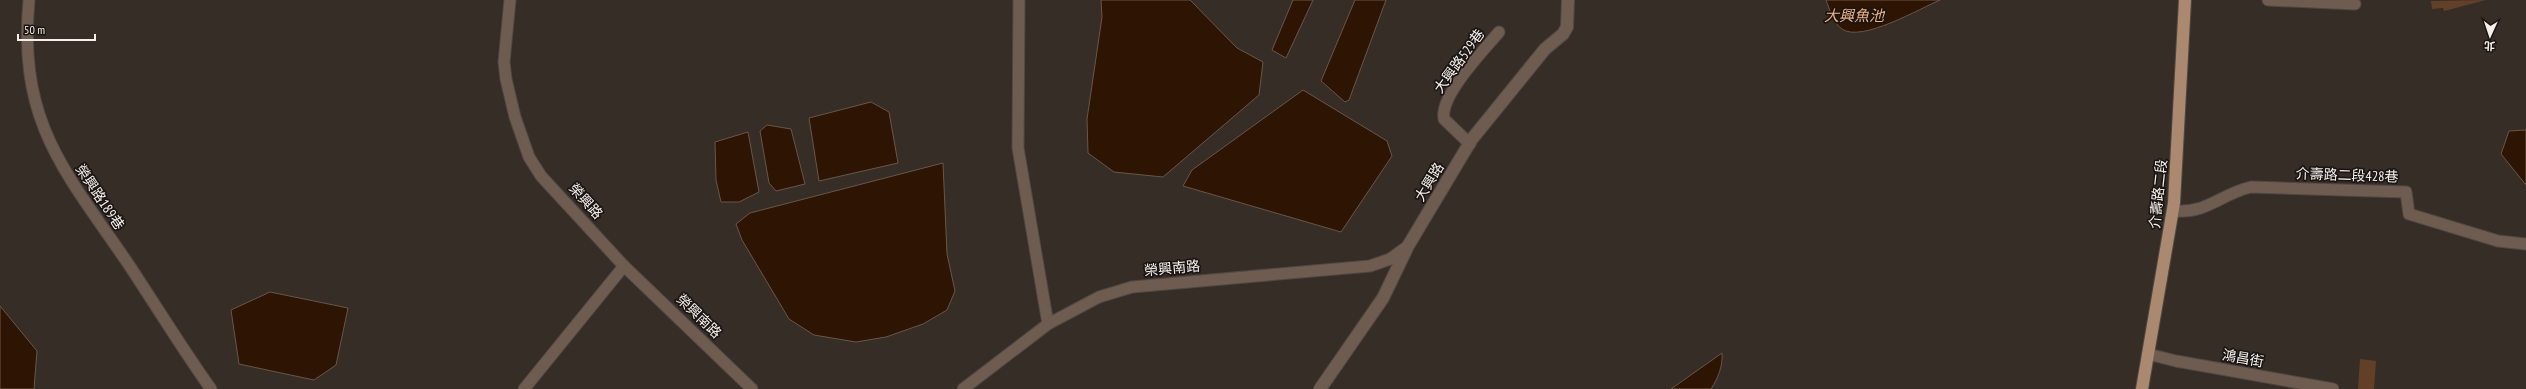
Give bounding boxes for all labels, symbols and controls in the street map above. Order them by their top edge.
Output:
water label: 大興魚池 [1824,6,1886,25]
scale bar [18,16,95,42]
north arrow [2470,16,2510,56]
text: 50 m [24,22,45,37]
street label: 大興路529巷 [1430,25,1488,97]
text: 北 [2484,39,2495,53]
street label: 介壽路二段 [2145,158,2171,230]
street label: 大興路 [1410,159,1448,205]
street label: 榮興路189巷 [72,161,128,233]
street label: 介壽路二段428巷 [2295,164,2399,186]
street label: 榮興路 [565,179,607,223]
street label: 榮興南路 [1143,257,1201,279]
street label: 榮興南路 [673,290,725,342]
street label: 鴻昌街 [2221,345,2265,371]

